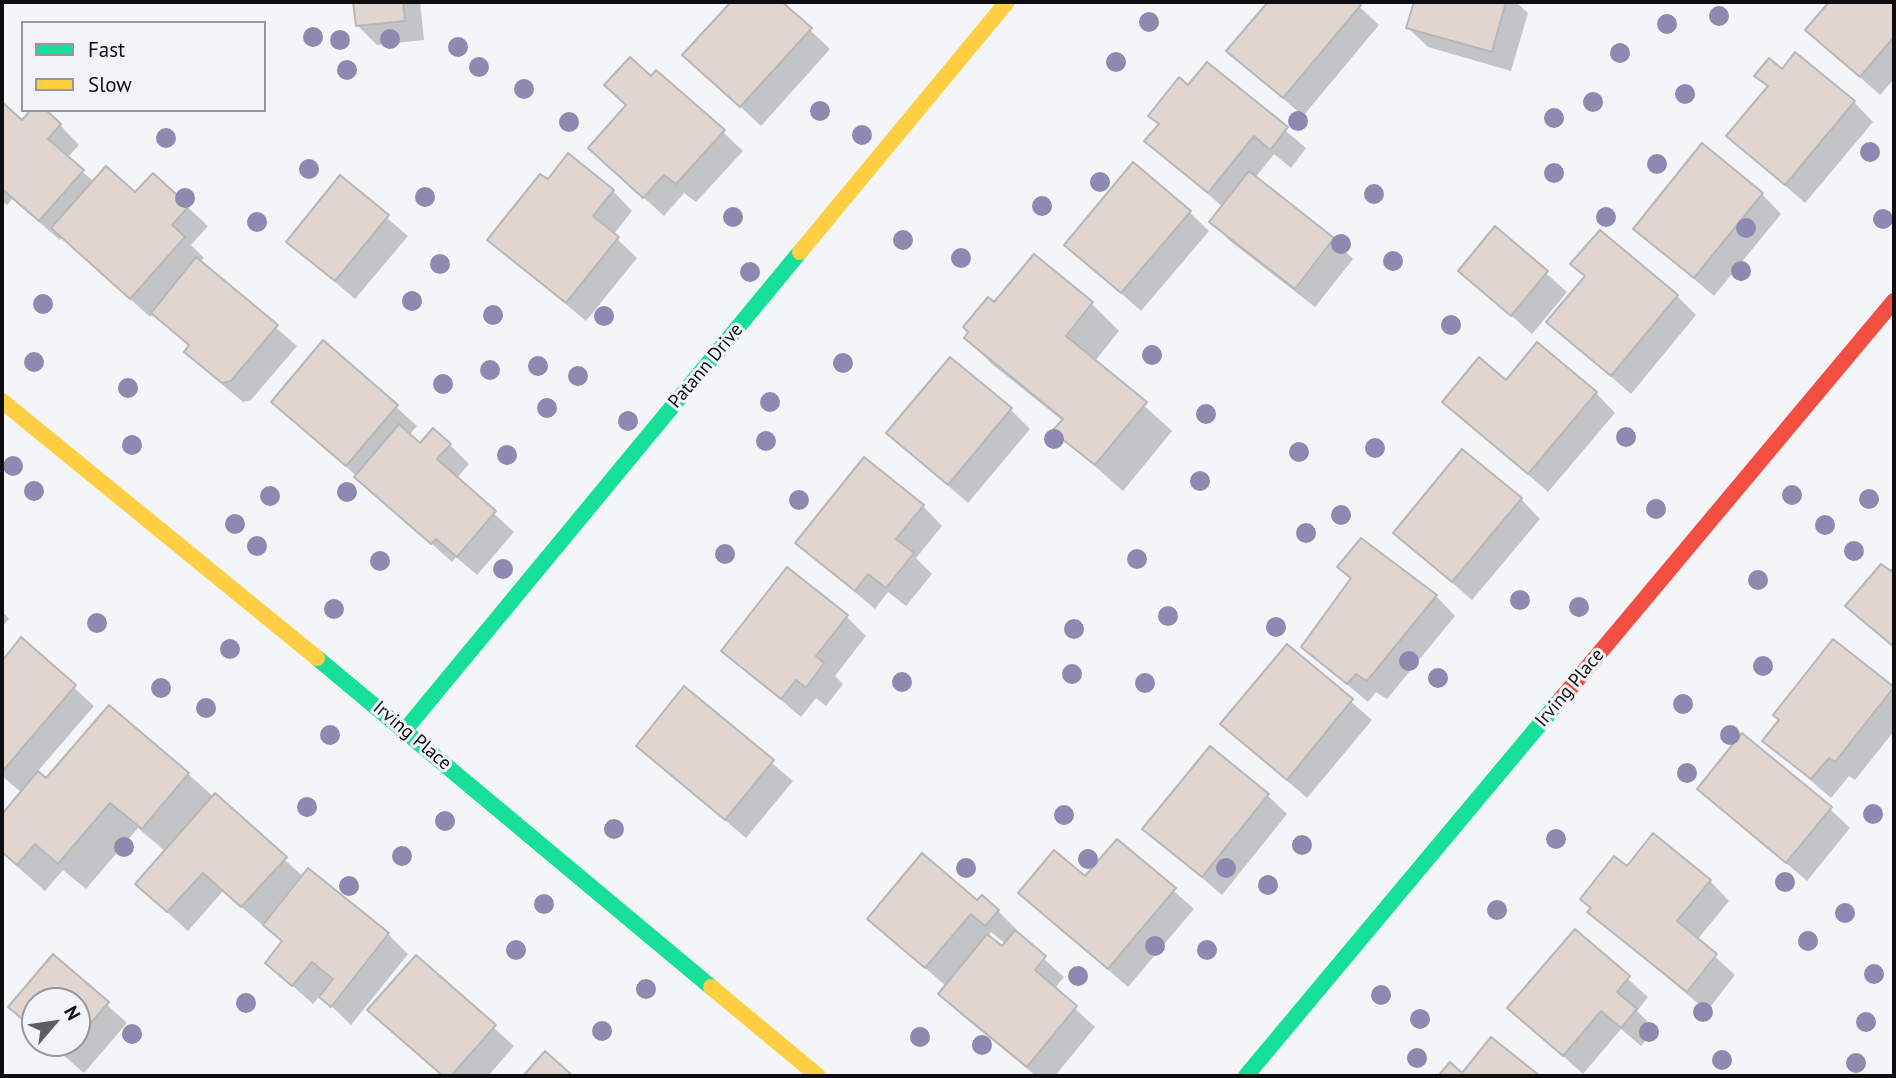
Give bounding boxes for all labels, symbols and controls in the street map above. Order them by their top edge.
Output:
legend [21,21,266,112]
text: Fast [88,36,125,63]
text: Slow [88,71,132,98]
street label: Patann Drive [664,319,748,413]
street label: Irving Place [1531,644,1609,732]
street label: Irving Place [368,697,456,775]
north arrow [21,987,91,1057]
text: N [59,1002,86,1024]

